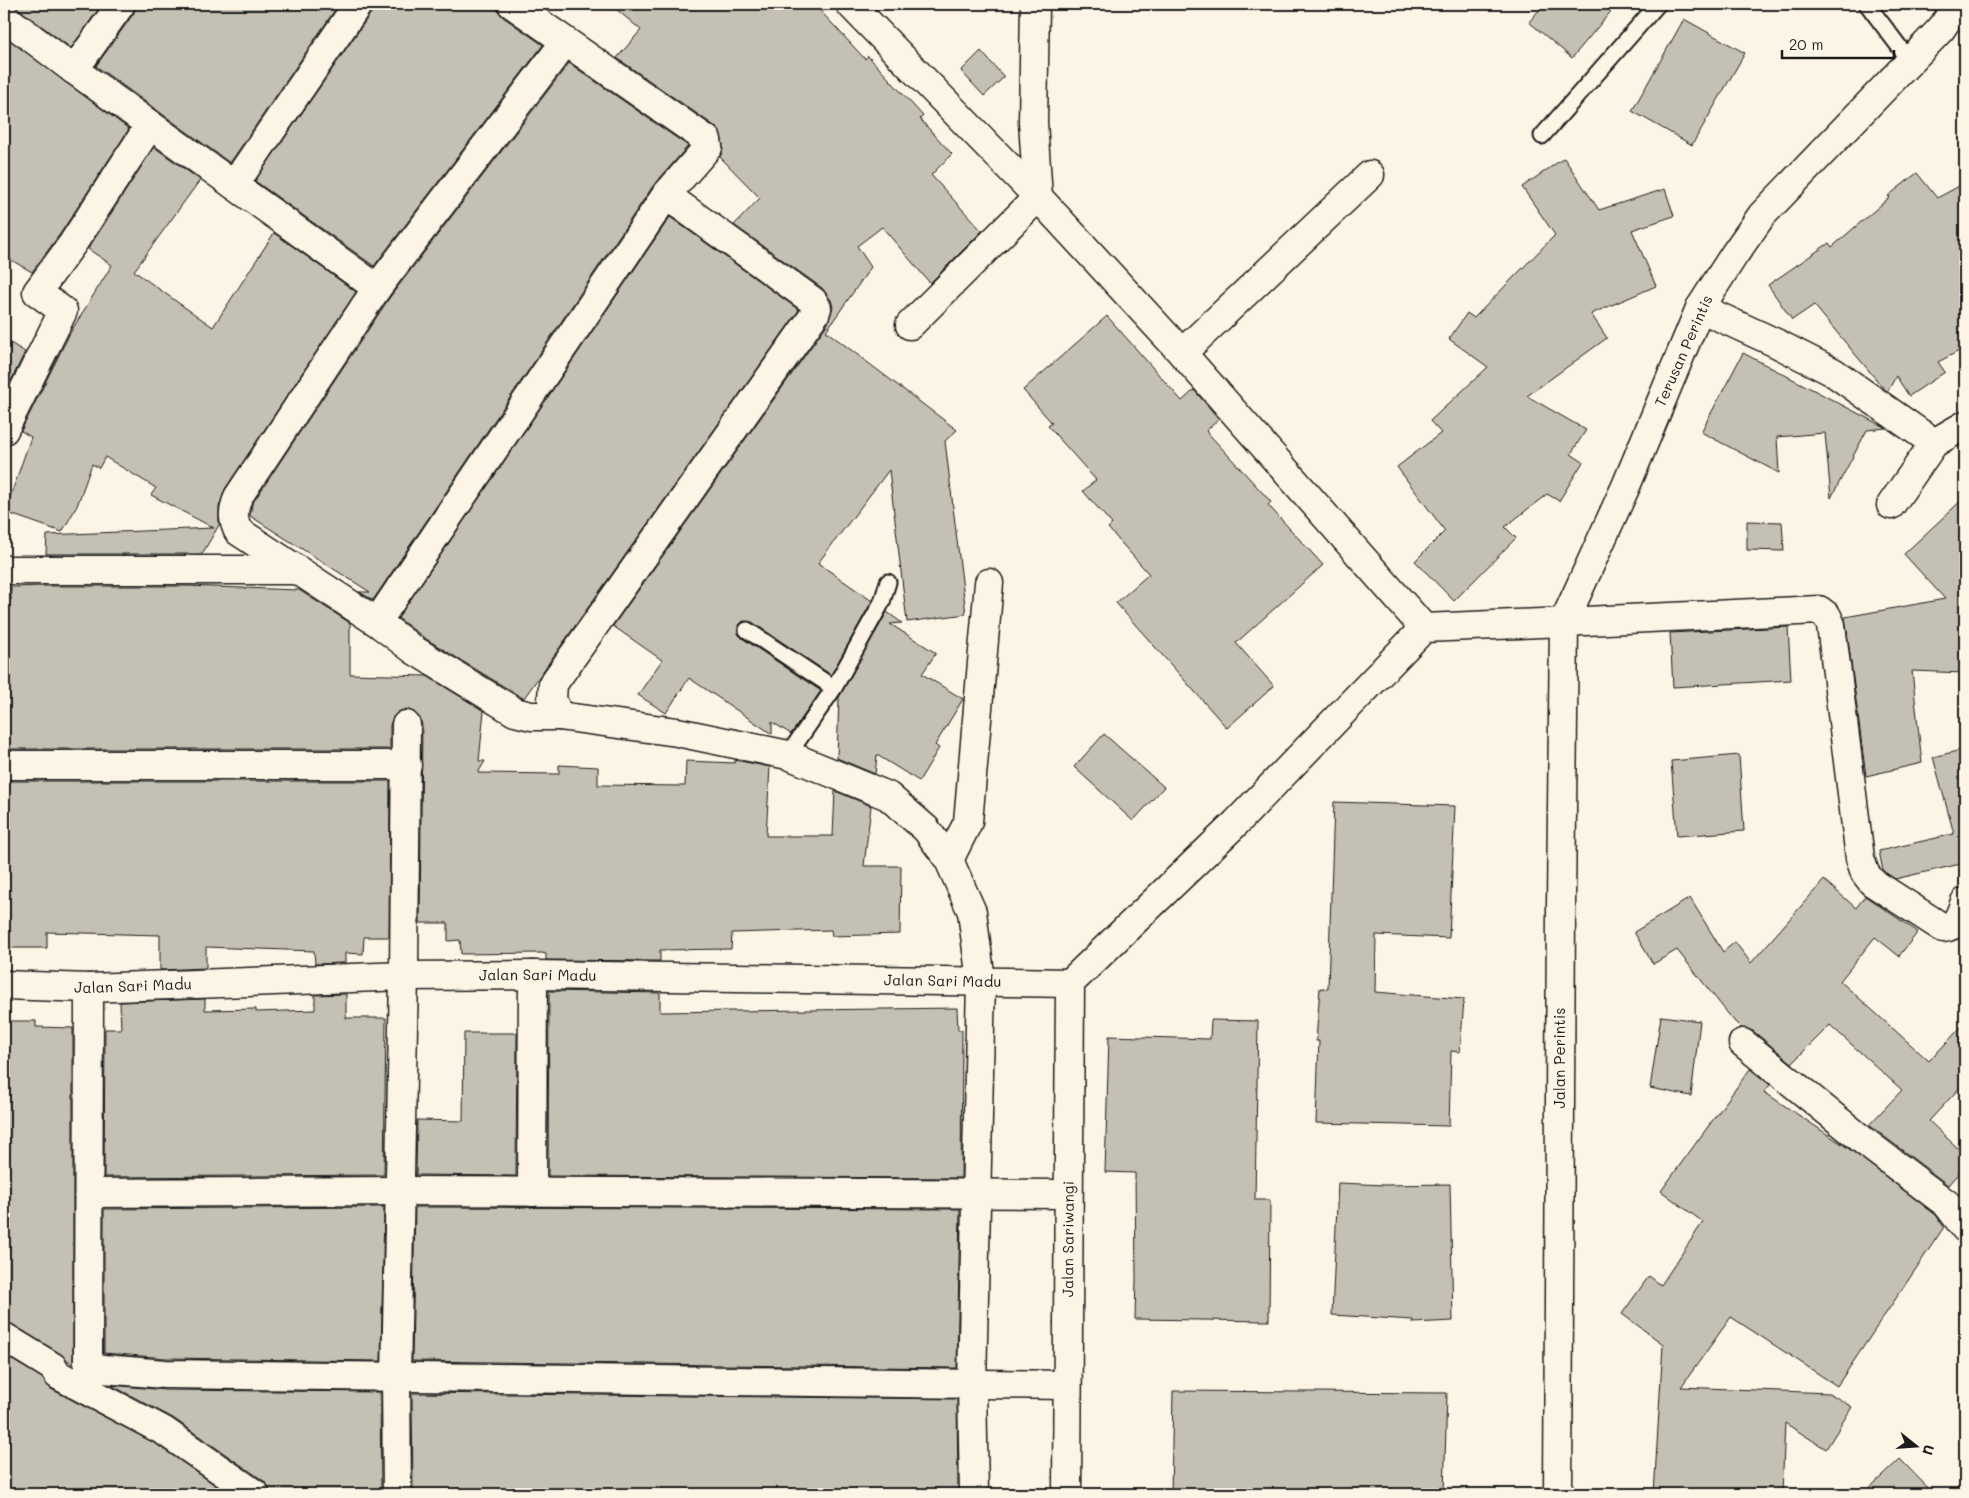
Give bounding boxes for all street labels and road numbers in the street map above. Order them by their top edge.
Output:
street label: Terusan Perintis [1649,291,1717,410]
street label: Jalan Sari Madu [479,964,597,985]
street label: Jalan Sari Madu [884,969,1002,991]
street label: Jalan Sari Madu [74,973,192,997]
street label: Jalan Perintis [1549,1007,1569,1109]
street label: Jalan Sariwangi [1057,1181,1078,1297]

